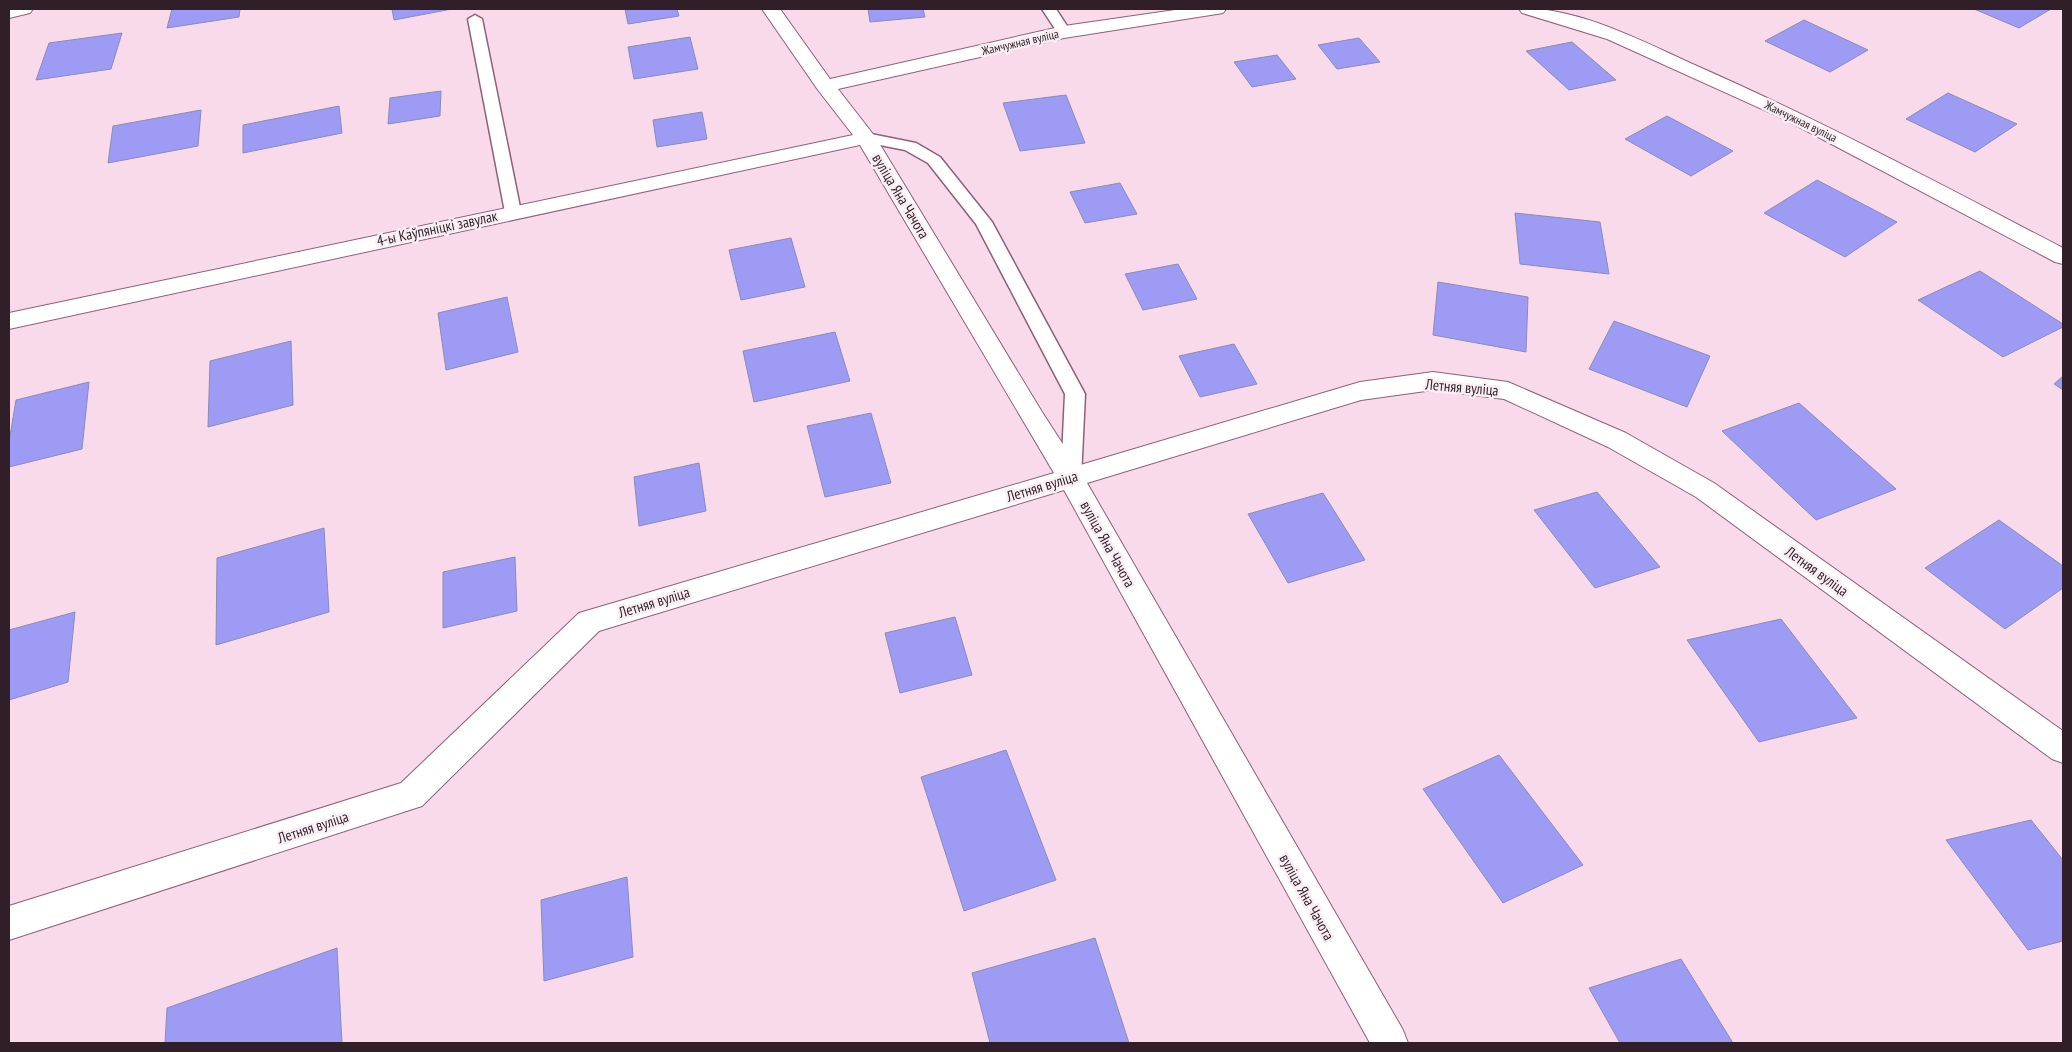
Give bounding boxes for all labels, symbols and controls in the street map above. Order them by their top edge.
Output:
street label: Жамчужная вуліца [979,26,1060,58]
street label: Жамчужная вуліца [1761,97,1840,145]
street label: вуліца Яна Чачота [868,150,934,242]
street label: 4-ы Каўпяніцкі завулак [375,206,499,250]
street label: Летняя вуліца [1424,374,1499,400]
street label: Летняя вуліца [1003,466,1080,506]
street label: вуліца Яна Чачота [1077,498,1139,590]
street label: Летняя вуліца [1781,541,1852,600]
street label: Летняя вуліца [615,582,692,622]
street label: Летняя вуліца [274,807,351,848]
street label: вуліца Яна Чачота [1276,851,1338,943]

